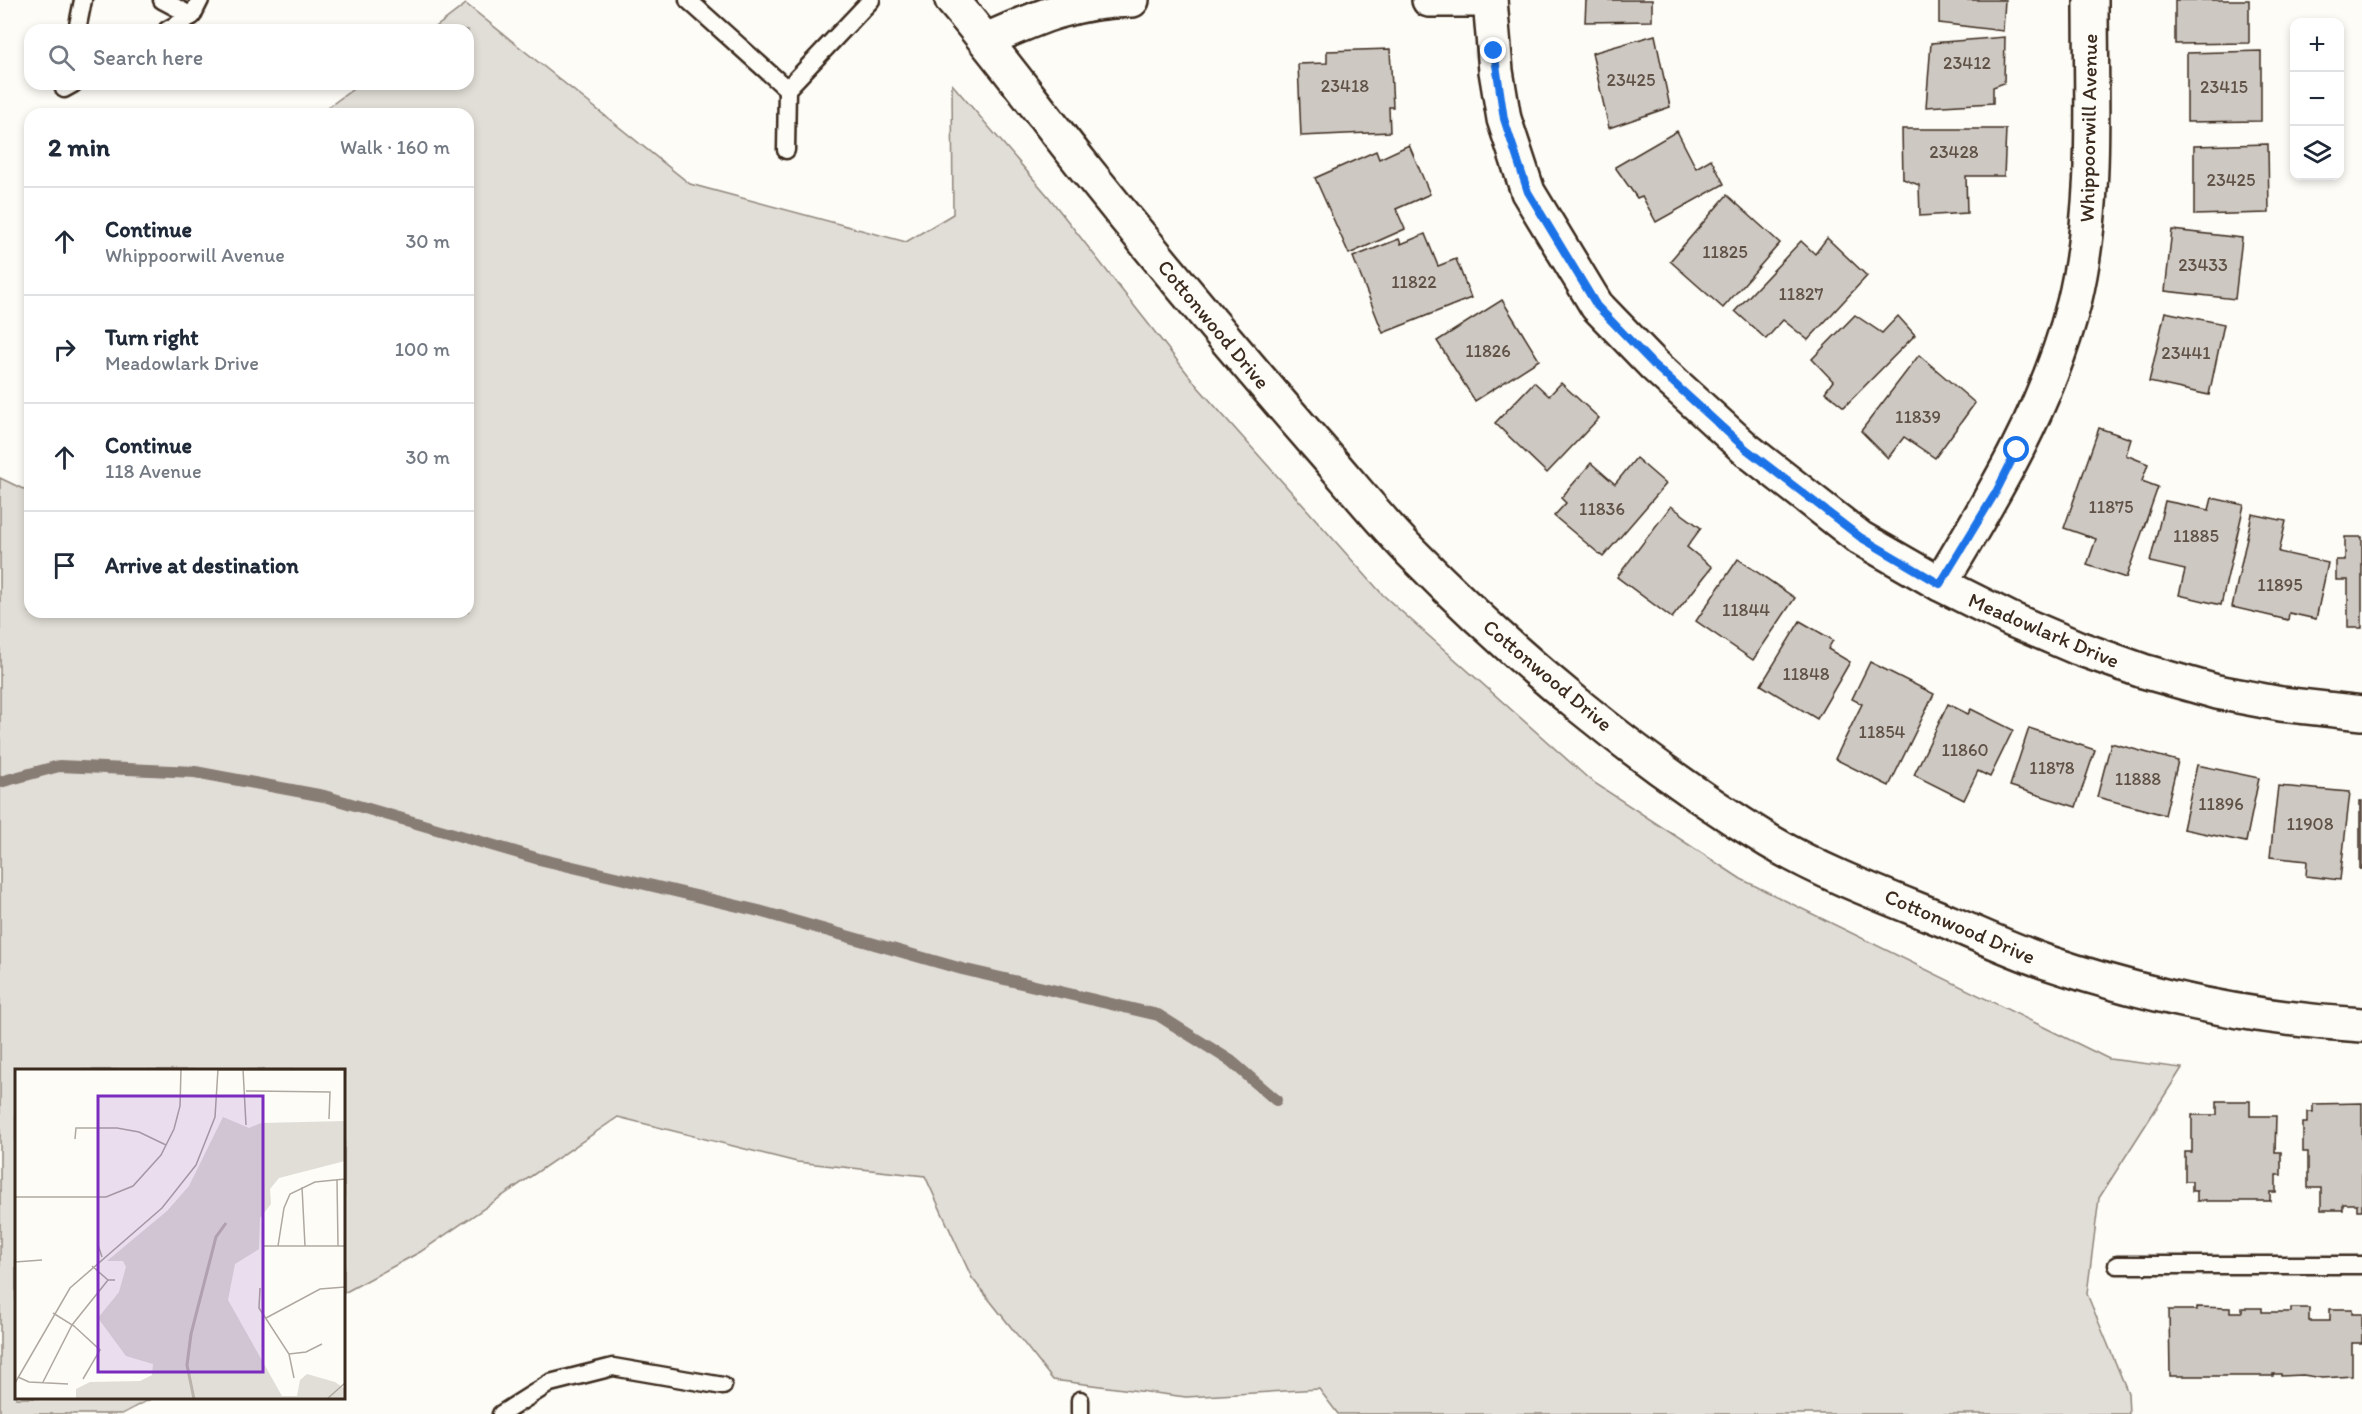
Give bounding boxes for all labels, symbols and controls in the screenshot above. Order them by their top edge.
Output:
map controls [2290,18,2344,180]
button: + [2290,18,2344,72]
search box [24,24,474,90]
street label: Whippoorwill Avenue [2074,33,2102,223]
route end [1480,37,1506,63]
icon: search [45,41,78,74]
text: Search here [93,44,203,71]
house number: 23412 [1943,52,1991,74]
house number: 23425 [1606,69,1656,91]
button: − [2290,72,2344,126]
house number: 23418 [1321,75,1369,97]
house number: 23415 [2200,76,2248,98]
button: layers [2290,126,2344,180]
text: 2 min [48,131,110,163]
text: Walk · 160 m [340,135,450,159]
house number: 23428 [1929,141,1979,163]
house number: 23425 [2206,169,2256,191]
text: Continue [105,216,192,243]
icon: ahead [48,225,81,258]
text: 30 m [405,229,450,253]
house number: 11825 [1702,241,1748,263]
text: Whippoorwill Avenue [105,243,285,267]
street label: Cottonwood Drive [1153,254,1275,394]
house number: 23433 [2178,254,2228,276]
house number: 11822 [1391,271,1437,293]
house number: 11827 [1779,283,1824,305]
text: Turn right [105,324,199,351]
icon: right [48,333,81,366]
text: 100 m [395,337,450,361]
house number: 11826 [1465,340,1511,362]
house number: 23441 [2161,342,2211,364]
text: Meadowlark Drive [105,351,259,375]
house number: 11839 [1895,406,1941,428]
text: Continue [105,432,192,459]
route start [2003,436,2029,462]
icon: ahead [48,441,81,474]
text: 30 m [405,445,450,469]
text: 118 Avenue [105,459,202,483]
house number: 11875 [2089,496,2133,518]
house number: 11836 [1579,498,1625,520]
house number: 11885 [2173,525,2219,547]
icon: arrive [48,549,81,582]
text: Arrive at destination [105,552,299,579]
house number: 11895 [2257,574,2303,596]
street label: Meadowlark Drive [1965,587,2123,673]
house number: 11844 [1722,599,1770,621]
street label: Cottonwood Drive [1478,614,1618,736]
house number: 11848 [1782,663,1830,685]
house number: 11854 [1859,721,1906,743]
house number: 11860 [1941,739,1989,761]
house number: 11878 [2029,757,2075,779]
house number: 11888 [2115,768,2161,790]
house number: 11896 [2198,793,2244,815]
house number: 11908 [2286,813,2334,835]
street label: Cottonwood Drive [1881,883,2039,969]
inset map [15,1069,345,1399]

